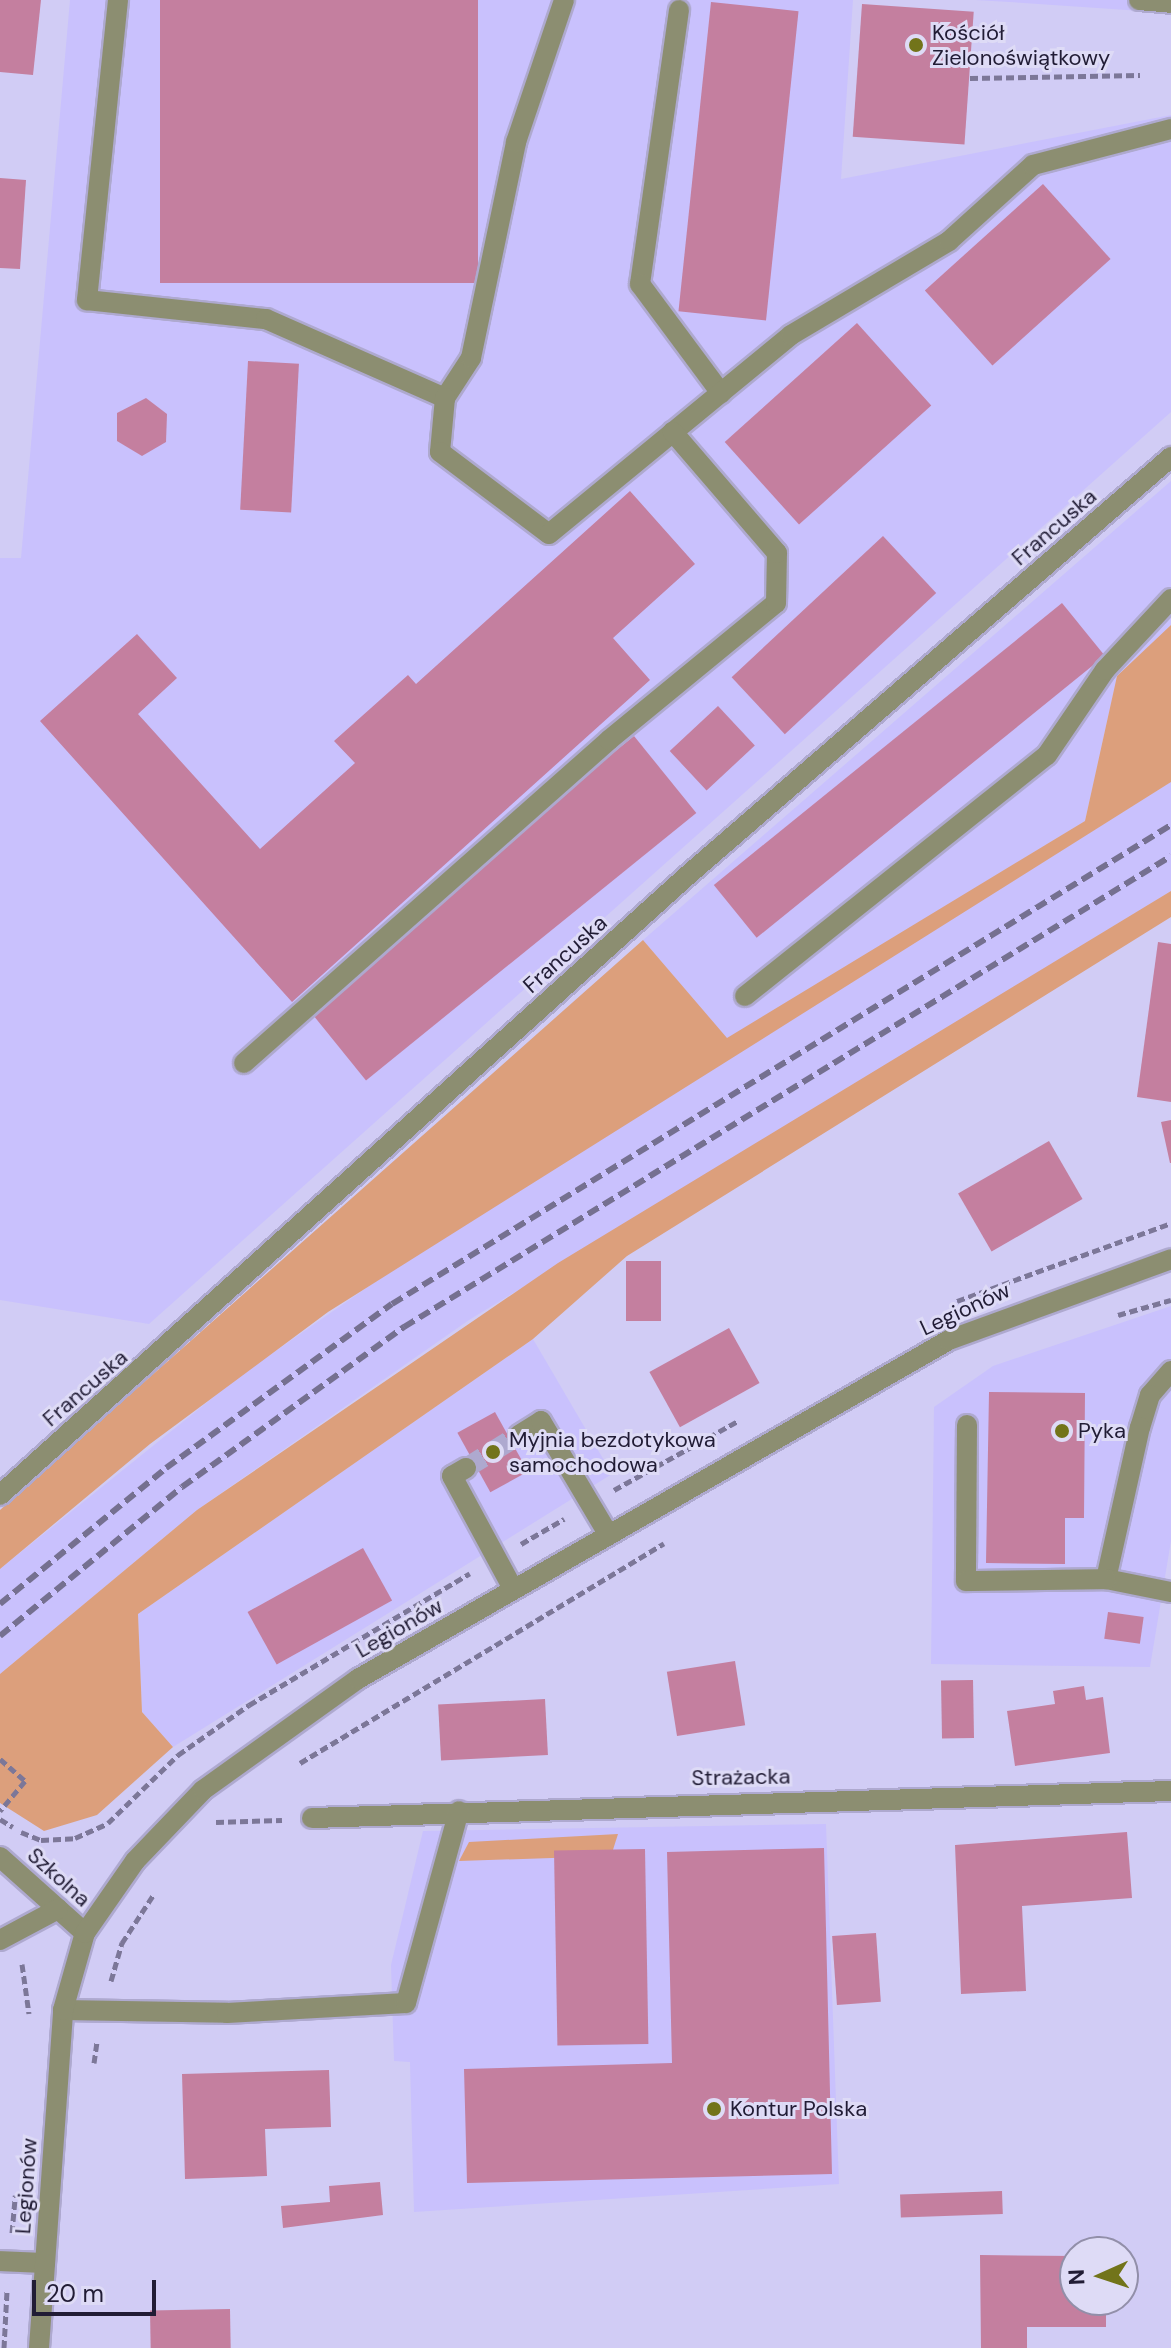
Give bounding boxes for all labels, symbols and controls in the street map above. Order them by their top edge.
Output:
place label: Kościół Zielonoświątkowy [932,19,1110,70]
marker: Kościół Zielonoświątkowy [907,36,925,54]
street label: Francuska [1006,483,1102,571]
street label: Francuska [518,909,612,999]
street label: Legionów [916,1277,1014,1341]
street label: Francuska [37,1344,133,1432]
place label: Pyka [1078,1418,1126,1444]
marker: Pyka [1053,1422,1071,1440]
place label: Myjnia bezdotykowa samochodowa [509,1426,716,1478]
marker: Myjnia bezdotykowa samochodowa [484,1443,502,1461]
street label: Legionów [351,1593,447,1663]
street label: Strażacka [691,1763,791,1791]
street label: Szkolna [22,1842,96,1912]
place label: Kontur Polska [730,2096,867,2122]
marker: Kontur Polska [705,2100,723,2118]
street label: Legionów [9,2137,43,2235]
north arrow [1059,2236,1139,2316]
scale bar [36,2264,160,2314]
text: N [1062,2268,1091,2286]
text: 20 m [46,2278,104,2309]

